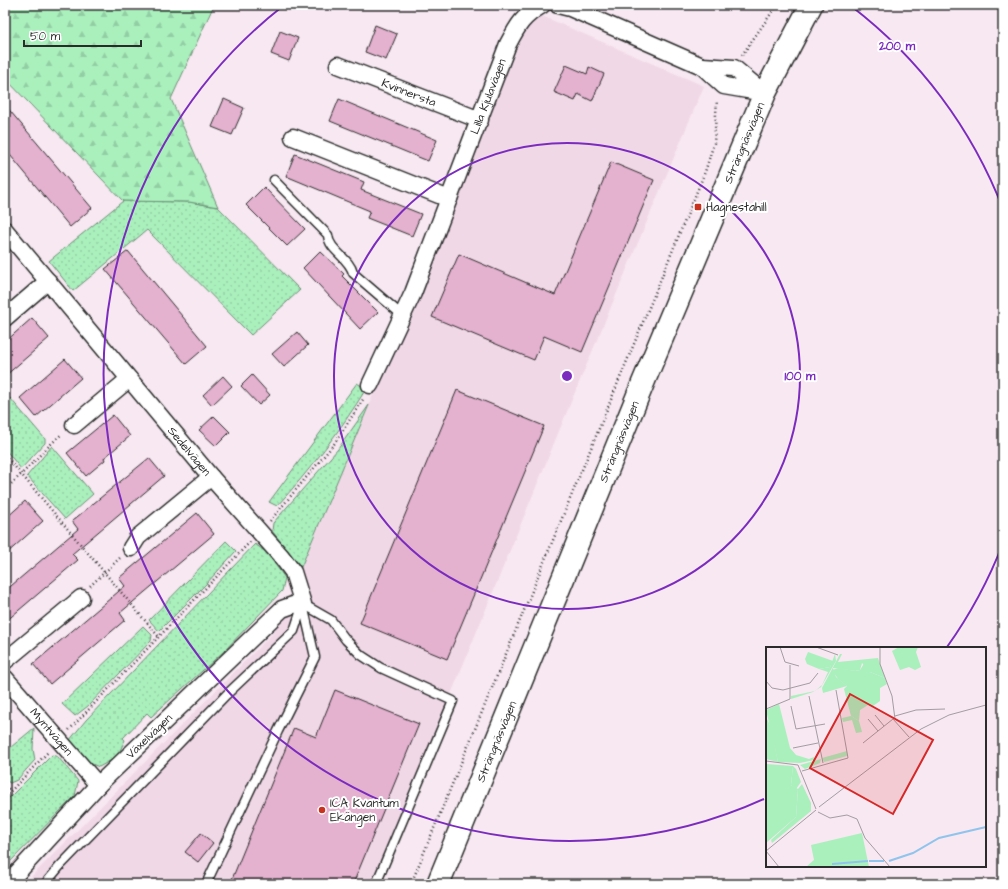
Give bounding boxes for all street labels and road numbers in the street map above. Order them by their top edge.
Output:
street label: Lilla Kjulavägen [466,56,511,137]
street label: Kvinnersta [379,75,439,111]
street label: Strängnäsvägen [720,100,769,186]
street label: Strängnäsvägen [595,398,644,485]
street label: Sedelvägen [163,423,215,480]
street label: Strängnäsvägen [473,698,521,785]
street label: Myntvägen [26,704,77,760]
street label: Växelvägen [122,710,177,764]

